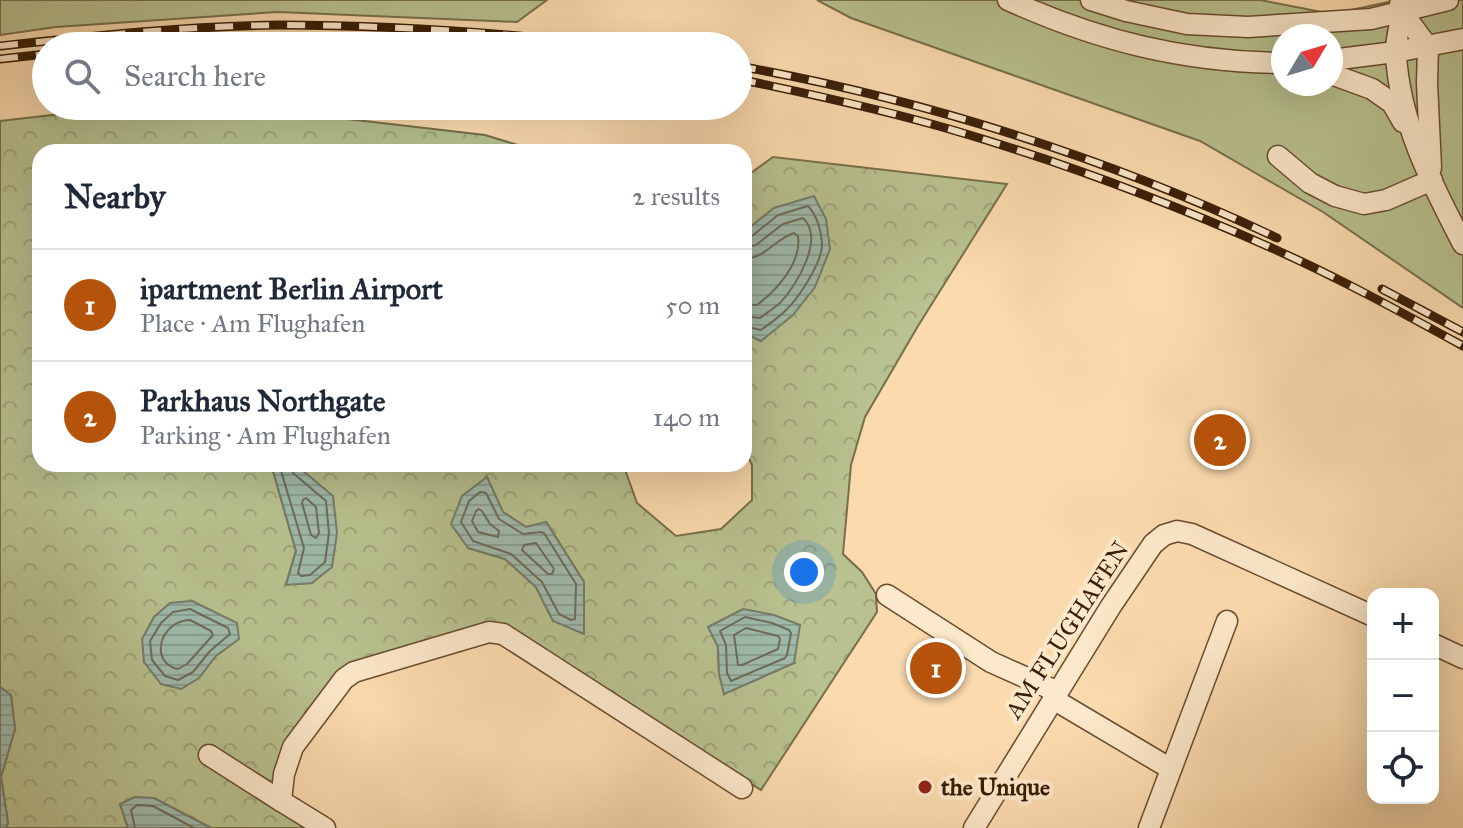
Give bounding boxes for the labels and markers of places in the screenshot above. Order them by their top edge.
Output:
pin: 2 [1194,410,1246,470]
pin: 1 [910,638,962,698]
place label: the Unique [940,772,1050,802]
marker: the Unique [916,778,934,796]

